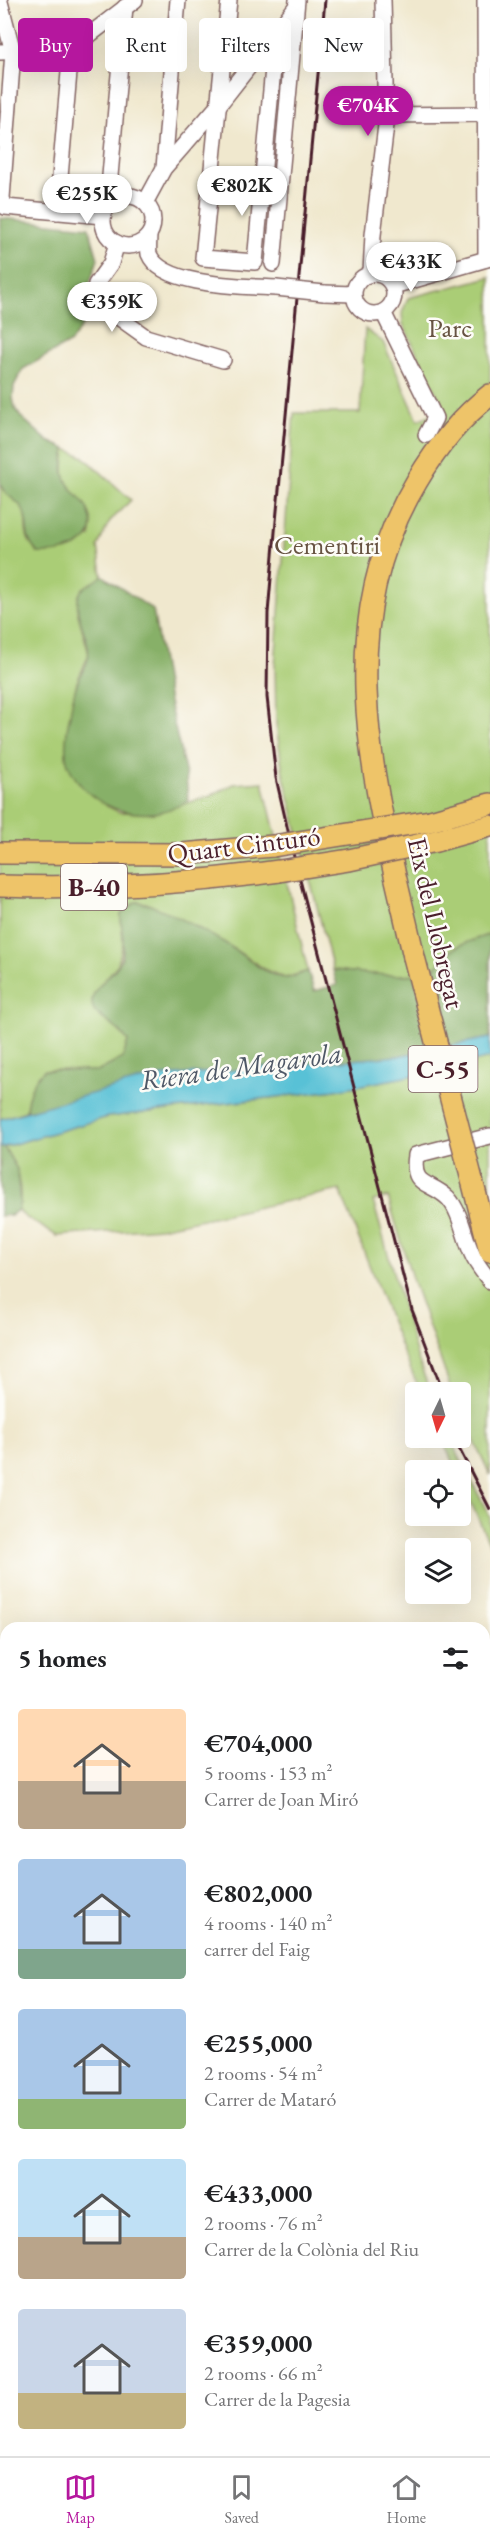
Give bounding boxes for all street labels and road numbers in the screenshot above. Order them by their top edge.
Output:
street label: Quart Cinturó [166,818,322,871]
street label: Eix del Llobregat [400,834,473,1013]
road number: B-40 [61,864,127,910]
road number: C-55 [408,1046,478,1092]

